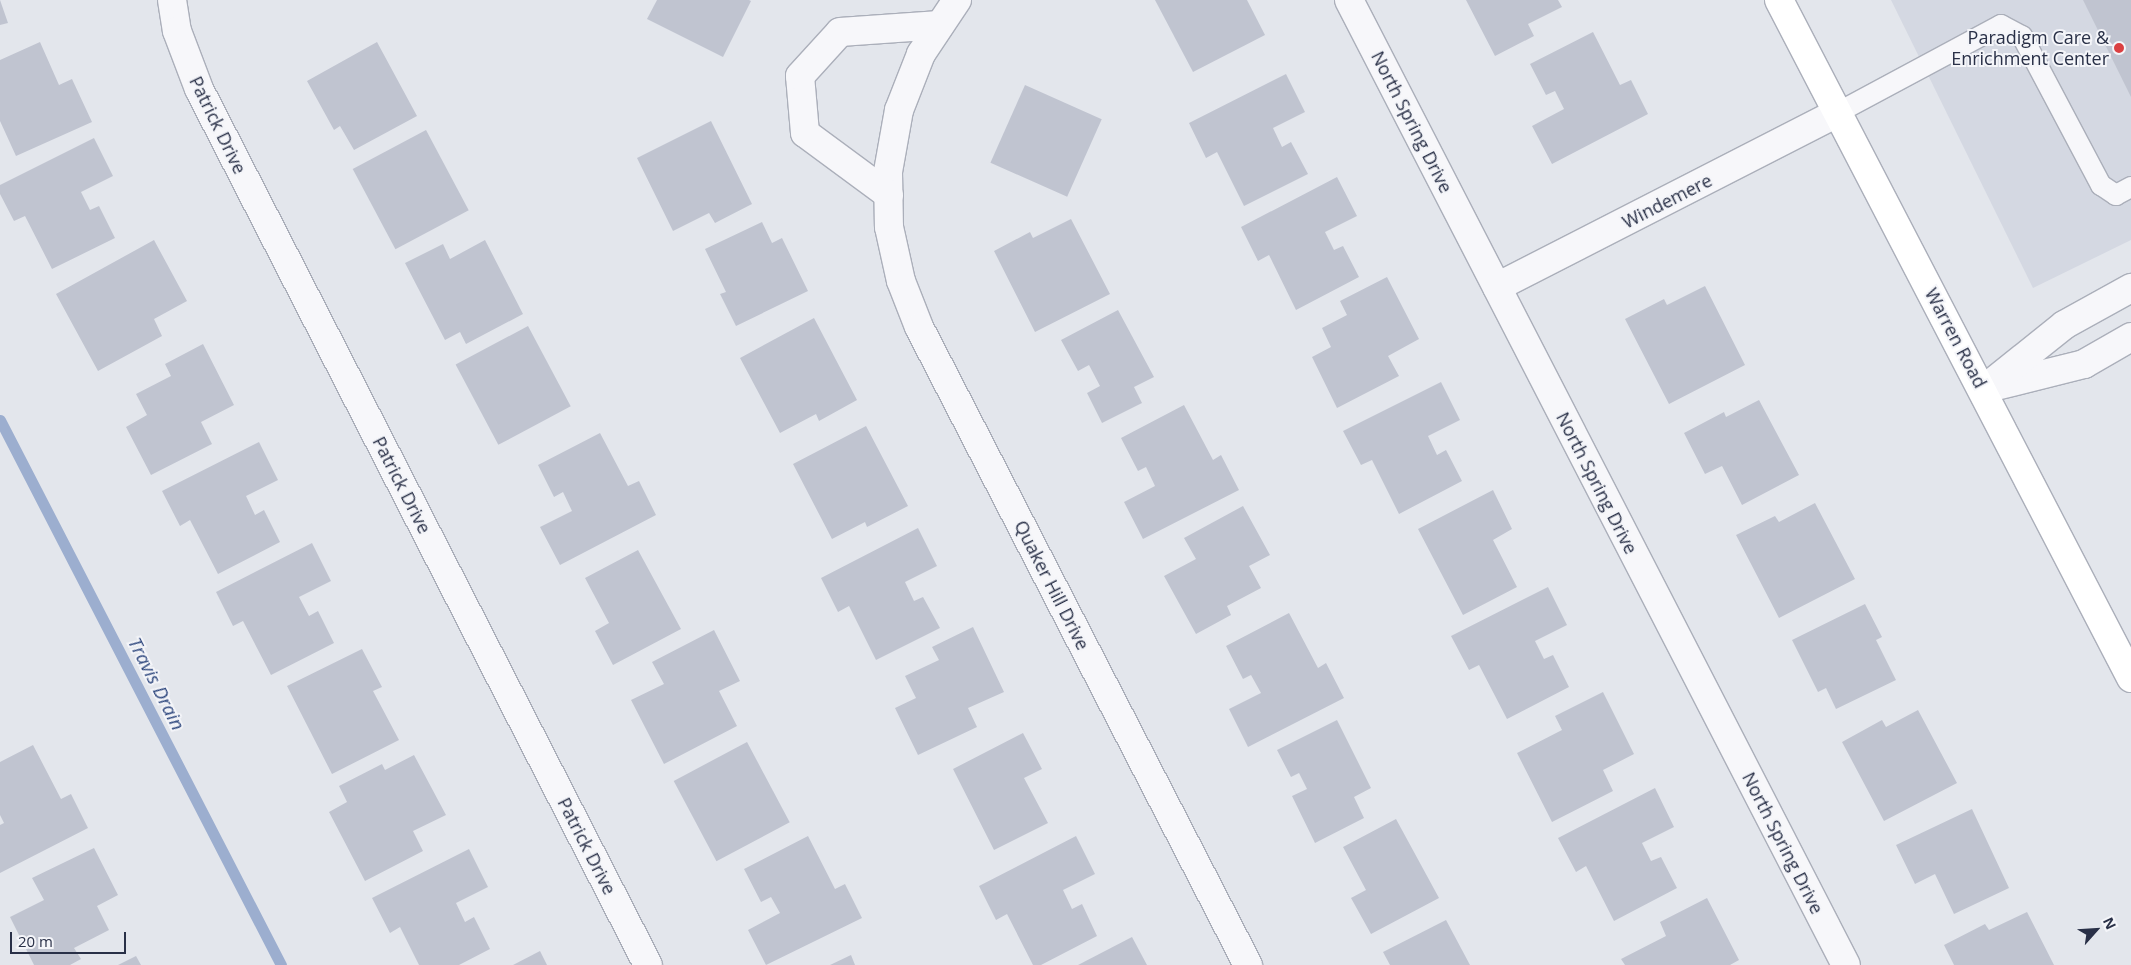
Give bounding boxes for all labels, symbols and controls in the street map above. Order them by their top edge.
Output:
place label: Paradigm Care & Enrichment Center [1951,27,2109,70]
marker: Paradigm Care & Enrichment Center [2113,42,2125,54]
street label: North Spring Drive [1367,48,1457,196]
street label: Patrick Drive [185,73,251,177]
street label: Windemere [1619,169,1715,233]
street label: Warren Road [1921,284,1991,392]
street label: North Spring Drive [1552,409,1642,557]
street label: Patrick Drive [368,433,436,537]
street label: Quaker Hill Drive [1010,517,1094,653]
water label: Travis Drain [123,634,189,734]
street label: North Spring Drive [1738,769,1828,917]
street label: Patrick Drive [553,794,621,898]
north arrow [2071,905,2121,955]
text: N [2099,914,2121,932]
scale bar [12,922,129,954]
text: 20 m [18,931,53,951]

